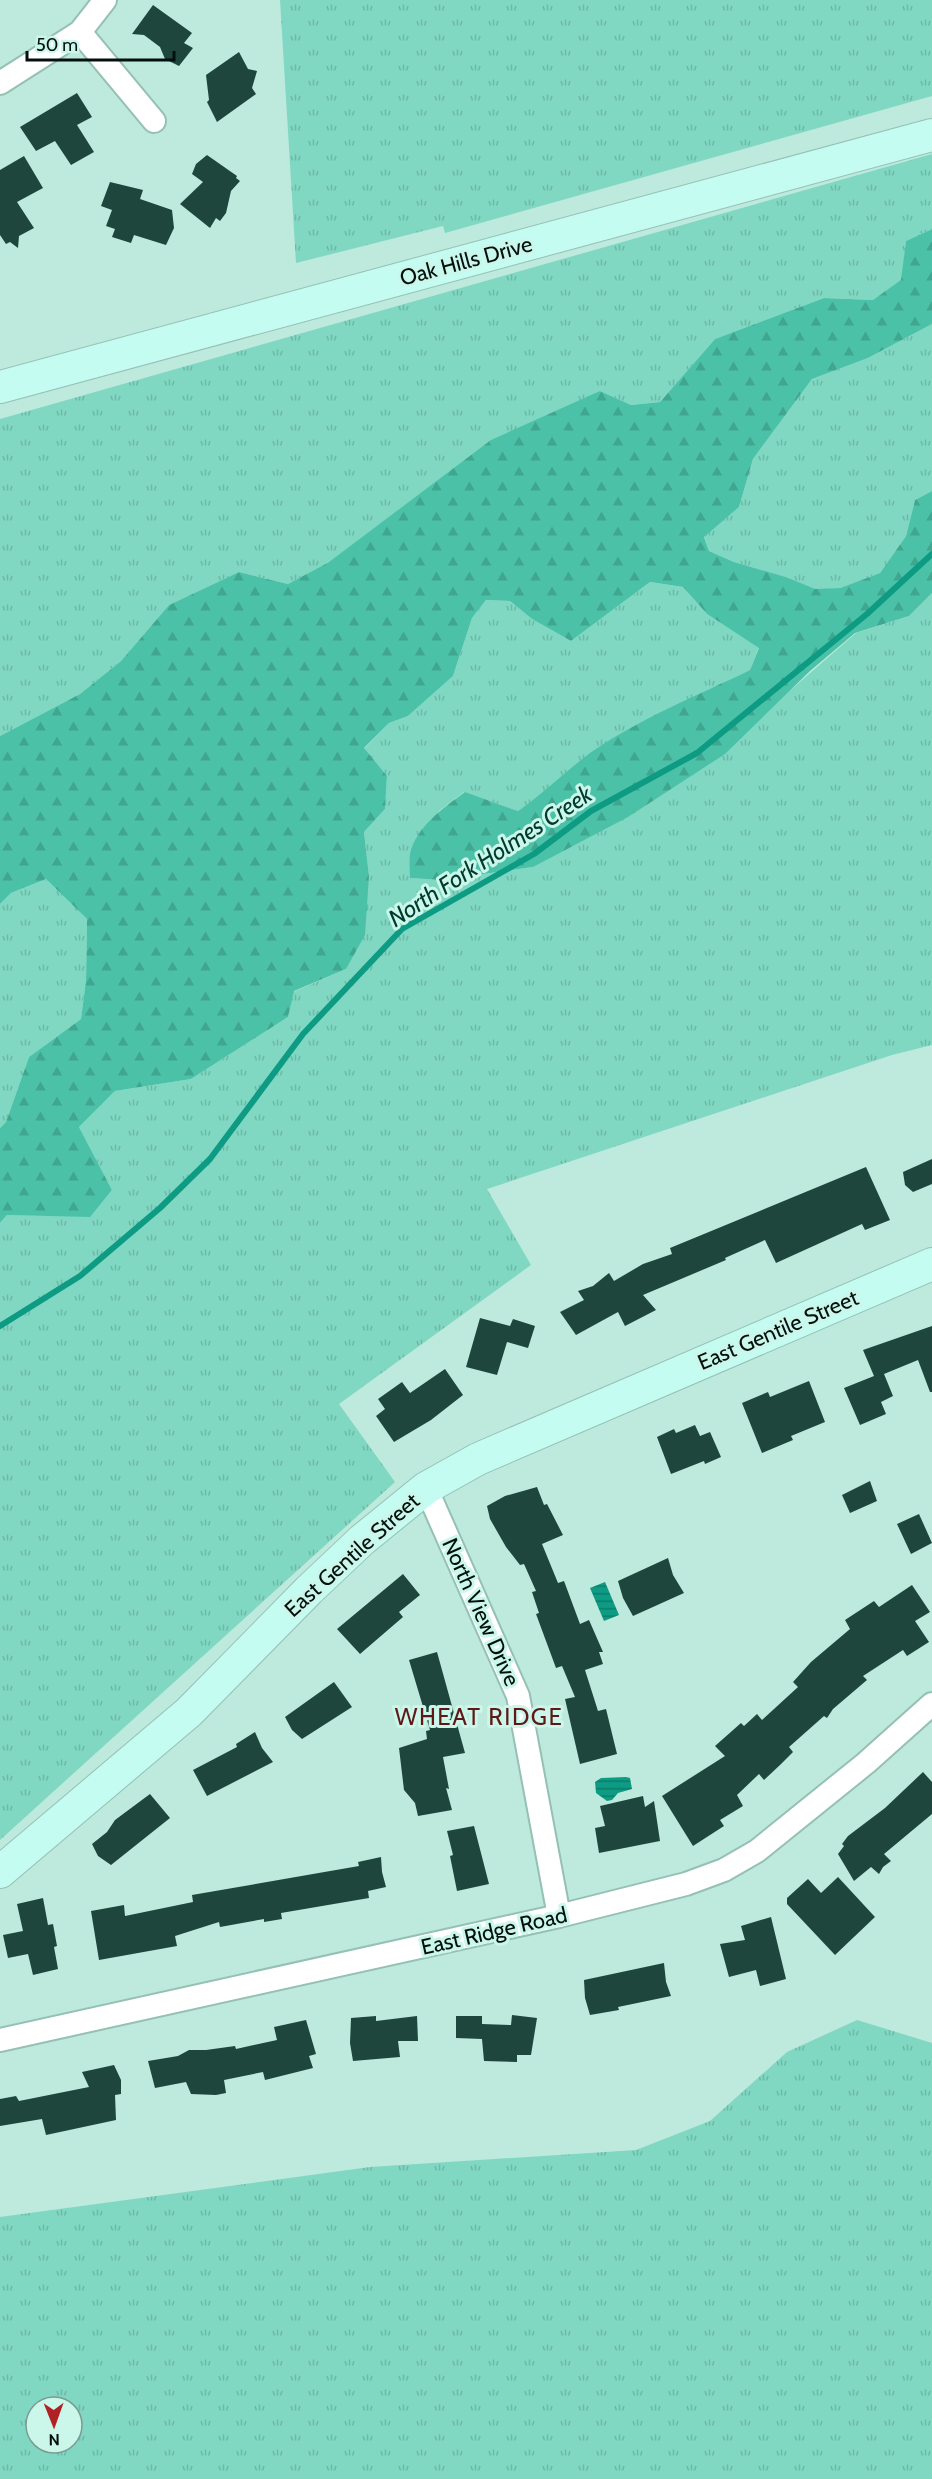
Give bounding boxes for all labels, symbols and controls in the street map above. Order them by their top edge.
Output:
scale bar [27,24,174,62]
text: 50 m [36,34,78,56]
street label: Oak Hills Drive [397,230,535,292]
water label: North Fork Holmes Creek [383,779,598,933]
street label: East Gentile Street [693,1284,863,1376]
street label: East Gentile Street [279,1487,425,1623]
street label: North View Drive [436,1534,526,1690]
district label: WHEAT RIDGE [395,1702,563,1731]
street label: East Ridge Road [418,1901,570,1961]
north arrow [24,2395,84,2455]
text: N [48,2430,60,2449]

